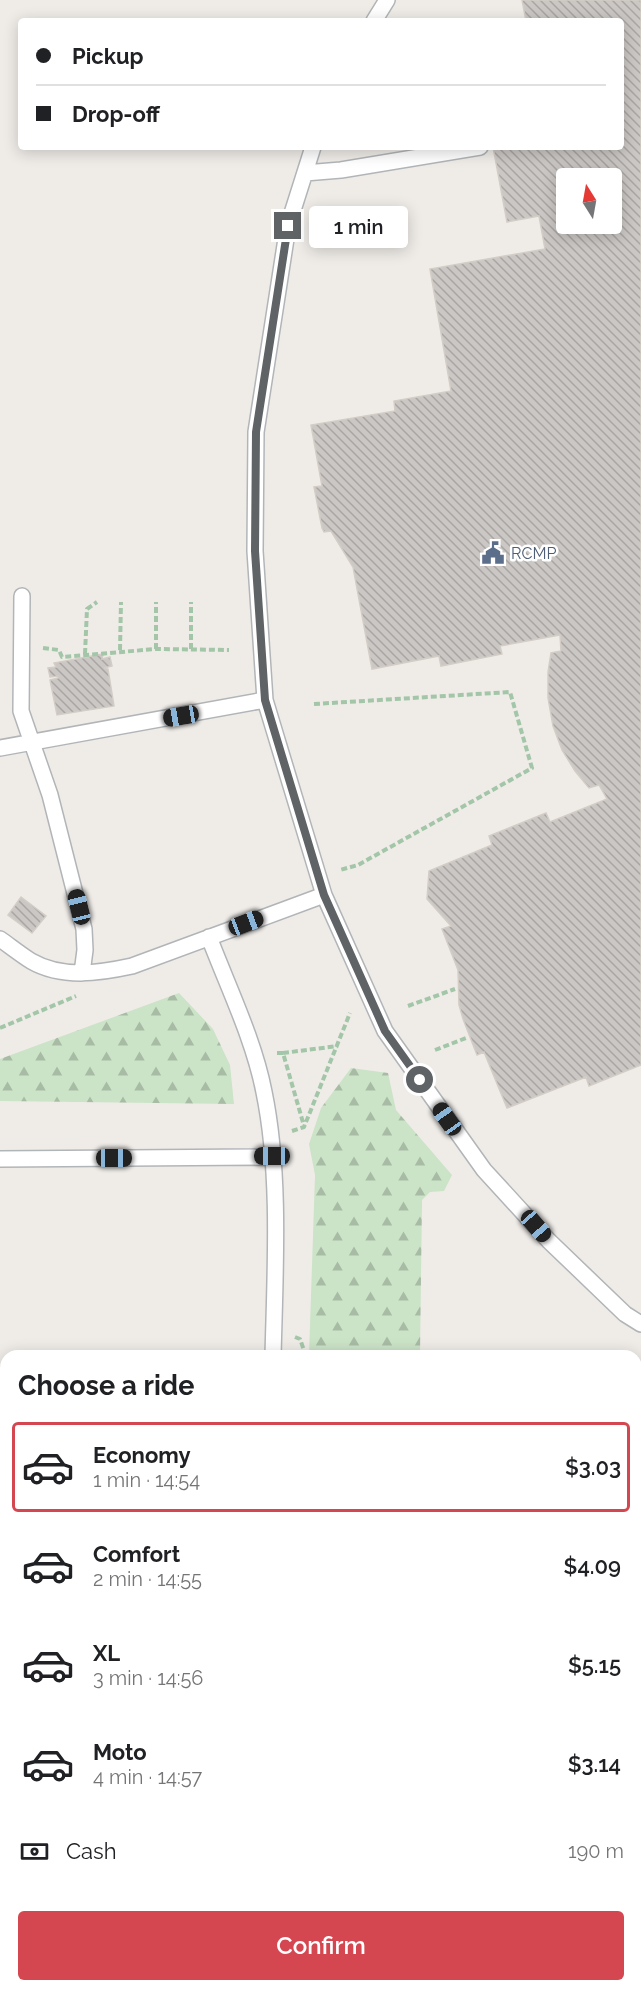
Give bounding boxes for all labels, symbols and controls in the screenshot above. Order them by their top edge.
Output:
text: Pickup [72,43,144,69]
text: Drop-off [72,101,160,127]
north arrow [556,168,622,234]
map controls [556,168,622,234]
callout: 1 min [309,205,408,247]
route end [274,212,301,239]
text: 1 min [334,215,383,239]
public building icon: RCMP [480,540,506,566]
place label: RCMP [511,544,556,563]
car [162,704,200,728]
car [66,887,92,927]
car [226,908,266,938]
route start [406,1066,433,1093]
car [429,1099,465,1139]
car [254,1147,290,1165]
car [96,1149,132,1167]
car [517,1207,555,1245]
text: Choose a ride [18,1370,194,1401]
icon: car [21,1440,75,1494]
text: Economy [93,1442,191,1468]
text: $3.03 [565,1454,621,1480]
text: 1 min · 14:54 [93,1468,200,1492]
icon: car [21,1539,75,1593]
text: Comfort [93,1541,180,1567]
text: $4.09 [564,1553,621,1579]
text: 2 min · 14:55 [93,1567,202,1591]
icon: car [21,1638,75,1692]
text: XL [93,1640,120,1666]
text: $5.15 [568,1652,621,1678]
text: 3 min · 14:56 [93,1666,203,1690]
icon: car [21,1737,75,1791]
text: Moto [93,1739,147,1765]
text: $3.14 [568,1751,621,1777]
text: 4 min · 14:57 [93,1765,202,1789]
icon: cash [18,1835,51,1868]
text: Cash [66,1838,117,1864]
text: 190 m [568,1839,624,1863]
button: Confirm [18,1911,624,1980]

